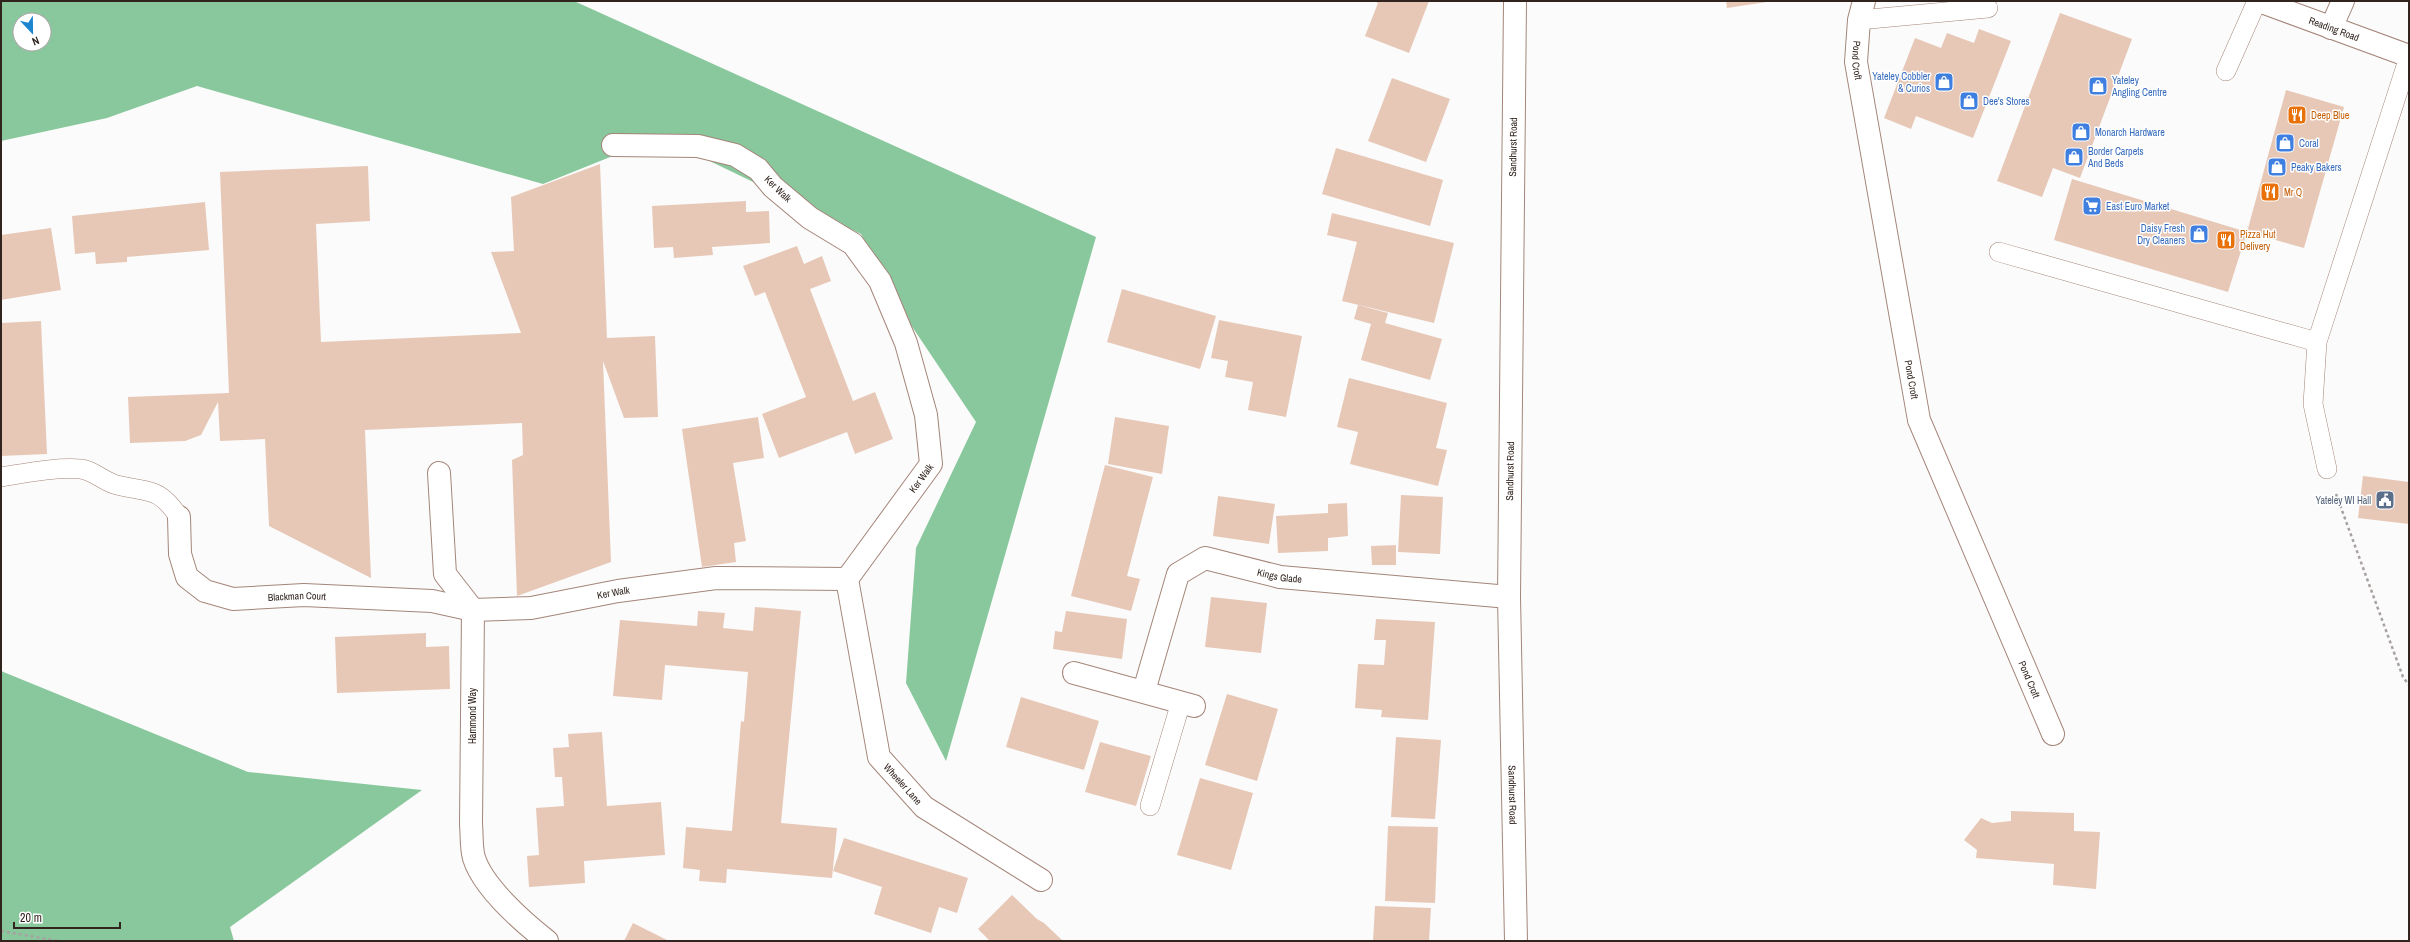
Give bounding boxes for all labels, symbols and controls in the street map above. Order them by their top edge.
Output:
north arrow [12,12,52,52]
street label: Reading Road [2307,13,2361,44]
text: N [30,34,41,49]
street label: Pond Croft [1850,40,1866,81]
place label: Yateley Cobbler & Curios [1872,70,1930,95]
shop icon: Yateley Cobbler & Curios [1933,71,1955,93]
place label: Yateley Angling Centre [2111,74,2167,99]
shop icon: Yateley Angling Centre [2087,75,2109,97]
shop icon: Dee's Stores [1958,90,1980,112]
place label: Dee's Stores [1983,95,2030,108]
restaurant icon: Deep Blue [2286,104,2308,126]
place label: Deep Blue [2311,109,2350,122]
street label: Sandhurst Road [1506,117,1520,177]
shop icon: Monarch Hardware [2070,121,2092,143]
place label: Monarch Hardware [2095,126,2165,139]
shop icon: Coral [2274,132,2296,154]
place label: Coral [2299,137,2319,150]
place label: Border Carpets And Beds [2087,145,2144,170]
shop icon: Border Carpets And Beds [2063,146,2085,168]
shop icon: Peaky Bakers [2266,156,2288,178]
place label: Peaky Bakers [2291,161,2342,174]
street label: Ker Walk [762,173,795,206]
restaurant icon: Mr Q [2259,181,2281,203]
place label: Mr Q [2284,186,2302,199]
supermarket icon: East Euro Market [2081,195,2103,217]
place label: East Euro Market [2106,200,2170,213]
place label: Daisy Fresh Dry Cleaners [2137,222,2185,247]
shop icon: Daisy Fresh Dry Cleaners [2188,223,2210,245]
place label: Pizza Hut Delivery [2240,228,2276,253]
restaurant icon: Pizza Hut Delivery [2215,229,2237,251]
street label: Pond Croft [1902,359,1922,401]
street label: Sandhurst Road [1503,441,1517,501]
street label: Ker Walk [906,460,936,495]
public building icon: Yateley WI Hall [2374,489,2396,511]
place label: Yateley WI Hall [2316,494,2371,507]
street label: Kings Glade [1256,565,1303,585]
street label: Ker Walk [596,583,631,601]
street label: Blackman Court [267,588,327,604]
street label: Pond Croft [2016,659,2044,700]
street label: Hammond Way [466,687,479,744]
street label: Wheeler Lane [881,761,925,808]
street label: Sandhurst Road [1506,765,1520,825]
scale bar [14,904,120,930]
text: 20 m [20,910,42,926]

